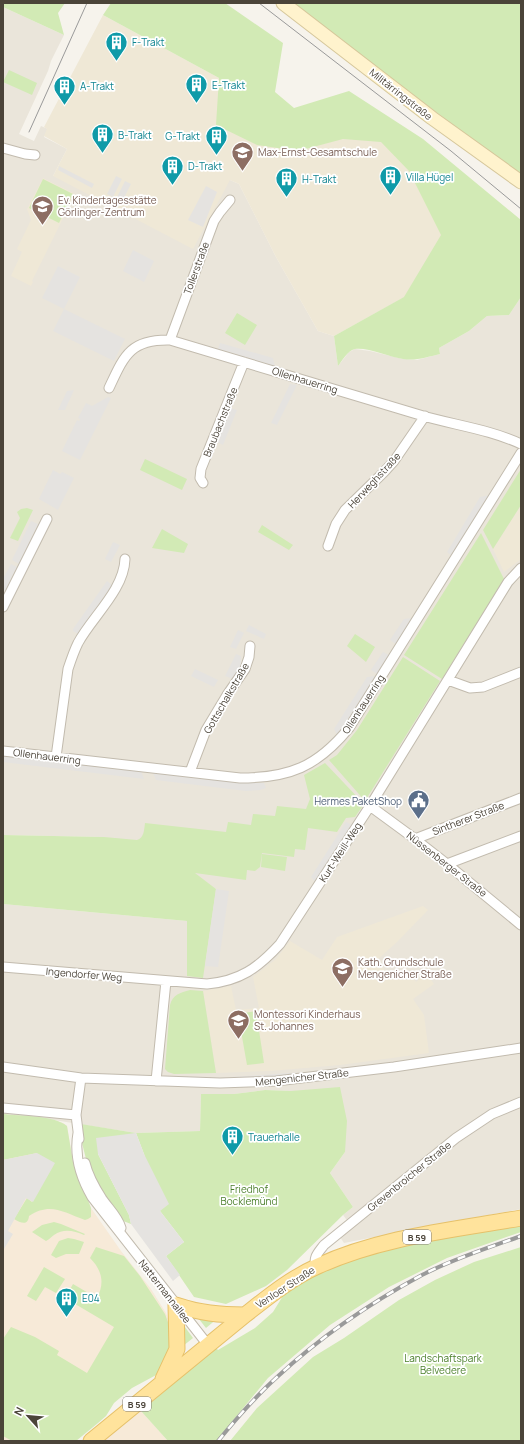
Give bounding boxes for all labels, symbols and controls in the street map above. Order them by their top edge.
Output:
building icon: F-Trakt [103,29,129,62]
place label: F-Trakt [132,35,165,49]
street label: Militärringstraße [367,65,436,123]
building icon: E-Trakt [183,72,209,105]
building icon: A-Trakt [51,73,77,106]
place label: E-Trakt [212,78,245,92]
place label: A-Trakt [80,79,114,93]
building icon: B-Trakt [90,122,116,155]
building icon: G-Trakt [203,123,229,156]
place label: B-Trakt [118,128,152,142]
place label: G-Trakt [165,129,200,143]
school or university icon: Max-Ernst-Gesamtschule [230,139,256,172]
place label: Max-Ernst-Gesamtschule [258,145,377,159]
building icon: D-Trakt [159,153,185,186]
place label: D-Trakt [188,159,222,173]
building icon: Villa Hügel [378,164,404,197]
building icon: H-Trakt [274,166,300,199]
place label: Villa Hügel [406,170,453,184]
place label: H-Trakt [302,172,336,186]
school or university icon: Ev. Kindertagesstätte Görlinger-Zentrum [30,193,56,226]
place label: Ev. Kindertagesstätte Görlinger-Zentrum [58,193,157,219]
street label: Tollerstraße [180,240,212,296]
street label: Ollenhauerring [270,363,340,397]
street label: Braubachstraße [200,385,240,459]
street label: Herweghstraße [344,449,404,511]
street label: Gottschalkstraße [200,660,252,736]
street label: Ollenhauerring [339,672,387,736]
street label: Ollenhauerring [12,745,82,767]
public building icon: Hermes PaketShop [405,788,431,821]
place label: Hermes PaketShop [314,794,402,808]
street label: Sintherer Straße [430,798,506,838]
street label: Kurt-Weill-Weg [315,819,365,885]
street label: Nüssenberger Straße [404,828,490,900]
school or university icon: Kath. Grundschule Mengenicher Straße [329,955,355,988]
place label: Kath. Grundschule Mengenicher Straße [358,955,452,981]
street label: Ingendorfer Weg [45,964,123,984]
school or university icon: Montessori Kinderhaus St. Johannes [225,1007,251,1040]
place label: Montessori Kinderhaus St. Johannes [254,1007,361,1033]
street label: Mengenicher Straße [255,1065,350,1089]
building icon: Trauerhalle [219,1124,245,1157]
place label: Trauerhalle [248,1130,300,1144]
street label: Grevenbroicher Straße [364,1138,454,1214]
park label: Friedhof Bocklemünd [221,1182,277,1208]
road number: B 59 [403,1230,431,1244]
street label: Nattermannallee [136,1256,194,1326]
street label: Venloer Straße [253,1263,317,1311]
building icon: E04 [53,1285,79,1318]
place label: E04 [82,1291,100,1305]
park label: Landschaftspark Belvedere [404,1351,483,1377]
north arrow [8,1396,48,1436]
road number: B 59 [123,1397,151,1411]
text: N [10,1404,27,1418]

